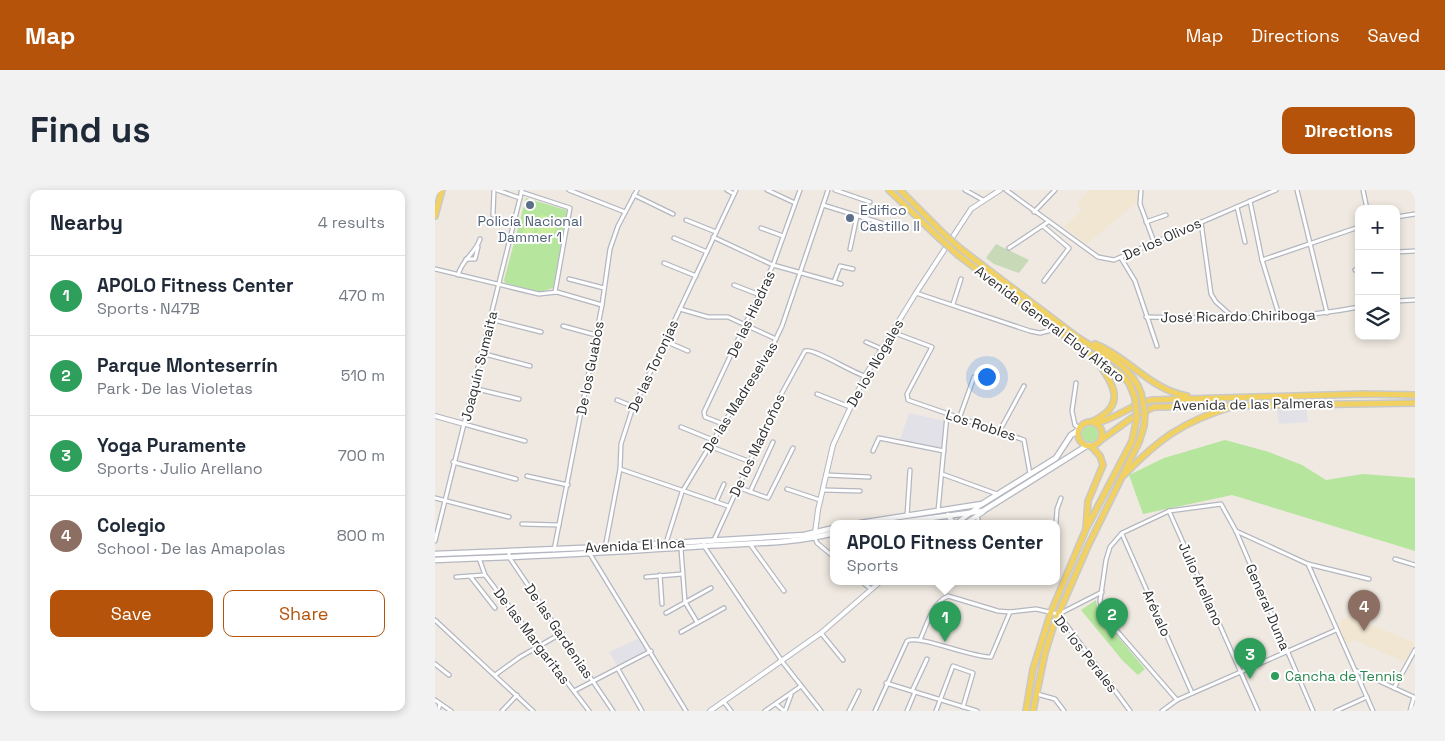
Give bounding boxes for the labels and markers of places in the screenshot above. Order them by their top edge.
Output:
marker: Policía Nacional Dammer 1 [524,199,536,211]
place label: Edifico Castillo II [860,201,920,235]
place label: Policía Nacional Dammer 1 [478,212,582,246]
marker: Edifico Castillo II [844,212,856,224]
pin: 4 [1348,590,1380,631]
pin: 2 [1096,598,1128,639]
pin: 1 [929,601,961,642]
pin: 3 [1234,638,1266,679]
place label: Cancha de Tennis [1285,667,1403,685]
marker: Cancha de Tennis [1269,670,1281,682]

